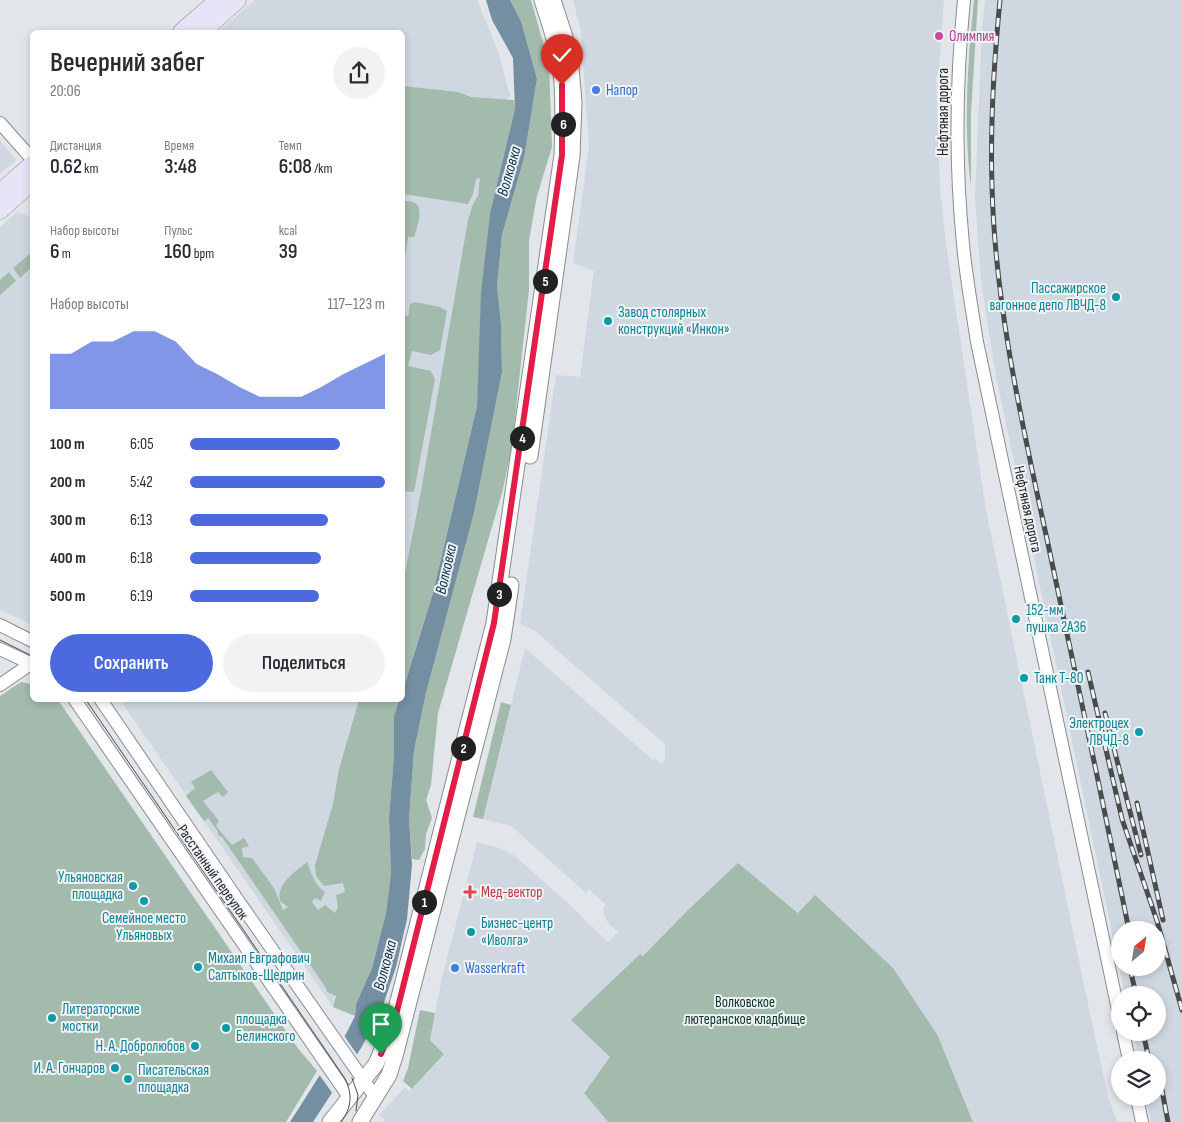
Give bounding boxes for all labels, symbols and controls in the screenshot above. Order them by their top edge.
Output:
place label: Олимпия [949,27,995,46]
marker: Олимпия [933,30,945,42]
pin [541,34,583,85]
icon: check [548,41,576,69]
text: Вечерний забег [50,46,205,79]
button: share [333,47,385,99]
street label: Нефтяная дорога [934,68,953,156]
place label: Напор [606,81,638,100]
text: 20:06 [50,82,81,101]
marker: Напор [590,84,602,96]
pin: 6 [550,112,576,136]
text: 6 [560,116,567,133]
text: Дистанция [50,137,101,154]
text: Время [164,137,194,154]
text: Темп [279,137,302,154]
water label: Волковка [493,144,526,198]
text: 0.62 [50,154,82,179]
text: 3:48 [164,154,197,179]
text: 6:08 [279,154,312,179]
text: km [82,160,98,177]
text: /km [312,160,332,177]
text: Набор высоты [50,222,119,239]
text: Пульс [164,222,193,239]
text: kcal [279,222,297,239]
text: 6 [50,239,60,264]
text: 160 [164,239,192,264]
text: 39 [279,239,298,264]
text: m [60,245,71,262]
text: bpm [192,245,214,262]
pin: 5 [532,268,558,294]
text: 5 [542,273,549,290]
place label: Пассажирское вагонное депо ЛВЧД-8 [990,279,1106,315]
marker: Пассажирское вагонное депо ЛВЧД-8 [1110,291,1122,303]
text: Набор высоты [50,295,129,314]
text: 117–123 m [327,295,385,314]
place label: Завод столярных конструкций «Инкон» [618,303,730,339]
marker: Завод столярных конструкций «Инкон» [602,315,614,327]
pin: 4 [510,426,534,450]
text: 4 [519,430,526,447]
text: 100 m [50,435,85,454]
text: 6:05 [130,435,154,454]
street label: Нефтяная дорога [1009,464,1046,554]
text: 200 m [50,473,85,492]
text: 5:42 [130,473,153,492]
text: 300 m [50,511,86,530]
text: 6:13 [130,511,152,530]
water label: Волковка [432,542,462,596]
text: 400 m [50,549,86,568]
text: 6:18 [130,549,153,568]
pin: 3 [486,582,512,606]
text: 3 [496,586,503,603]
text: 500 m [50,587,85,606]
text: 6:19 [130,587,153,606]
place label: 152-мм пушка 2А36 [1026,601,1086,637]
marker: 152-мм пушка 2А36 [1010,613,1022,625]
button: Сохранить [50,634,213,692]
button: Поделиться [223,634,385,692]
place label: Танк Т-80 [1034,669,1083,688]
marker: Танк Т-80 [1018,672,1030,684]
place label: Электроцех ЛВЧД-8 [1069,714,1129,750]
marker: Электроцех ЛВЧД-8 [1133,726,1145,738]
pin: 2 [450,736,476,760]
text: 2 [460,740,467,757]
street label: Расстанный переулок [173,821,253,924]
place label: Ульяновская площадка [58,868,123,904]
marker: Ульяновская площадка [127,880,139,892]
place label: Мед-вектор [481,883,543,902]
marker: Мед-вектор [463,885,477,899]
pin: 1 [412,890,436,914]
text: 1 [422,894,427,911]
marker: Семейное место Ульяновых [138,895,150,907]
place label: Семейное место Ульяновых [102,909,186,945]
place label: Бизнес-центр «Иволга» [481,914,553,950]
north arrow [1111,921,1166,976]
map controls [1111,921,1166,1106]
marker: Бизнес-центр «Иволга» [465,926,477,938]
water label: Волковка [370,938,401,992]
place label: Михаил Евграфович Салтыков-Щедрин [208,949,310,985]
place label: Wasserkraft [465,959,526,978]
marker: Михаил Евграфович Салтыков-Щедрин [192,961,204,973]
marker: Wasserkraft [449,962,461,974]
button: locate [1111,986,1166,1041]
park label: Волковское лютеранское кладбище [684,993,806,1029]
place label: Литераторские мостки [62,1000,140,1036]
pin [360,1003,402,1054]
place label: площадка Белинского [236,1010,296,1046]
icon: arrive [367,1010,395,1038]
marker: Литераторские мостки [46,1012,58,1024]
marker: площадка Белинского [220,1022,232,1034]
place label: Н. А. Добролюбов [96,1037,185,1056]
marker: Н. А. Добролюбов [189,1040,201,1052]
button: layers [1111,1051,1166,1106]
place label: И. А. Гончаров [33,1059,105,1078]
place label: Писательская площадка [138,1061,209,1097]
marker: И. А. Гончаров [109,1062,121,1074]
marker: Писательская площадка [122,1073,134,1085]

